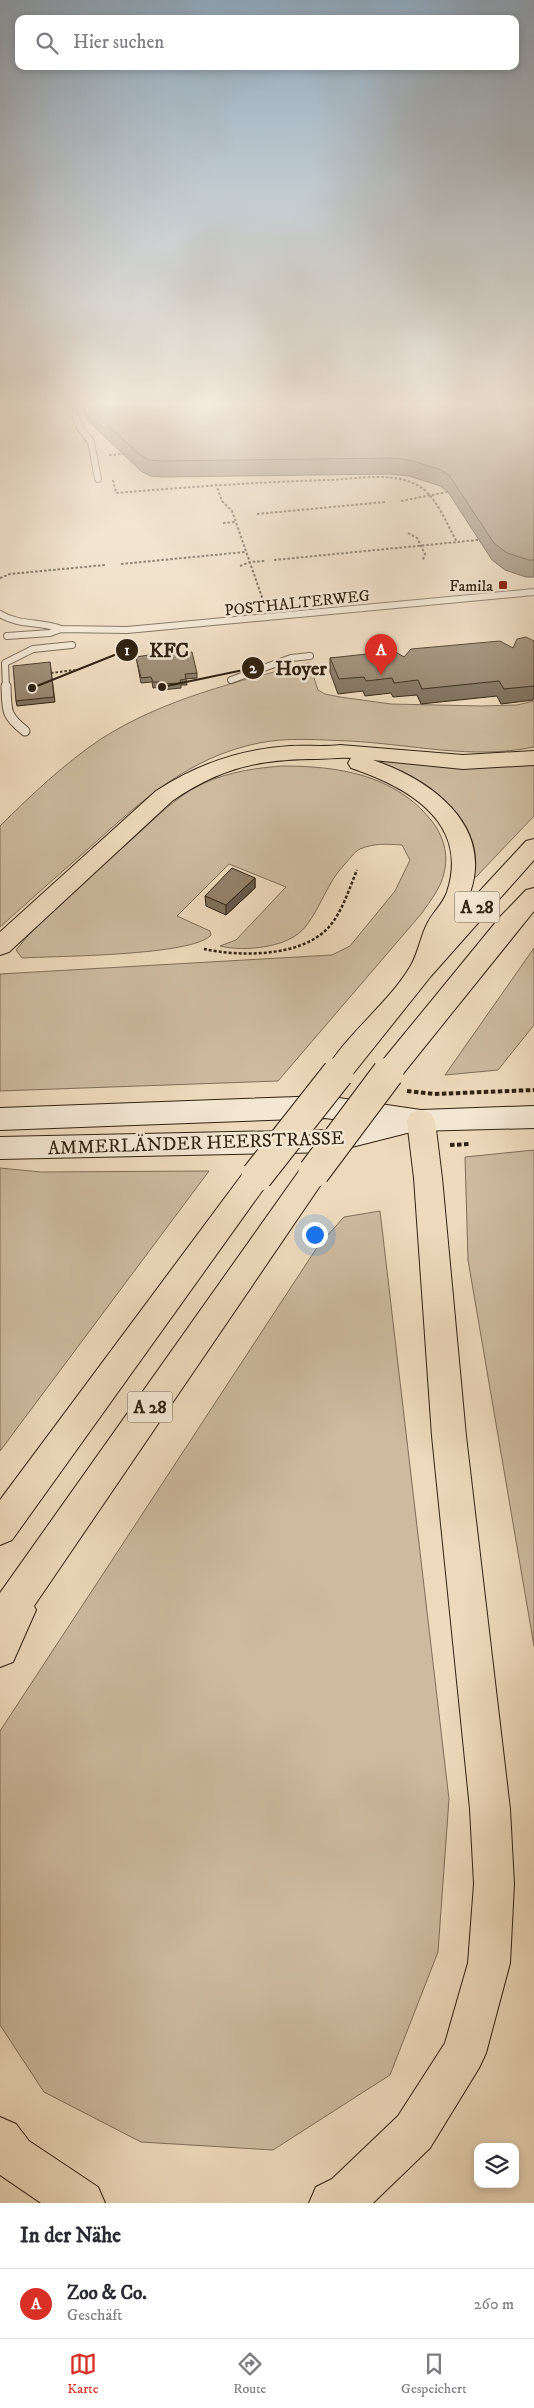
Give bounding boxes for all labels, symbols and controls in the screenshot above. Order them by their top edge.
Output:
search box [15,15,519,70]
icon: search [33,29,61,57]
text: Hier suchen [73,31,164,54]
place label: Famila [449,576,493,596]
marker: Famila [497,579,509,591]
street label: POSTHALTERWEG [223,585,371,621]
callout: KFC [115,632,199,667]
pin: A [365,634,397,675]
text: KFC [149,639,189,664]
text: 1 [124,641,130,660]
callout: Hoyer [240,650,337,685]
text: Hoyer [275,657,327,682]
text: 2 [249,659,257,678]
road number: A 28 [454,892,500,922]
street label: AMMERLÄNDER HEERSTRASSE [47,1126,345,1160]
your location [302,1222,328,1248]
road number: A 28 [128,1391,172,1422]
map controls [474,2143,519,2188]
button: layers [474,2143,519,2188]
text: In der Nähe [20,2223,121,2249]
text: Zoo & Co. [67,2282,147,2305]
text: A [31,2294,41,2314]
text: 260 m [474,2294,514,2314]
text: Geschäft [67,2305,122,2325]
tab: Karte [67,2350,99,2398]
tab: Route [233,2350,266,2398]
tab: Gespeichert [401,2350,467,2398]

